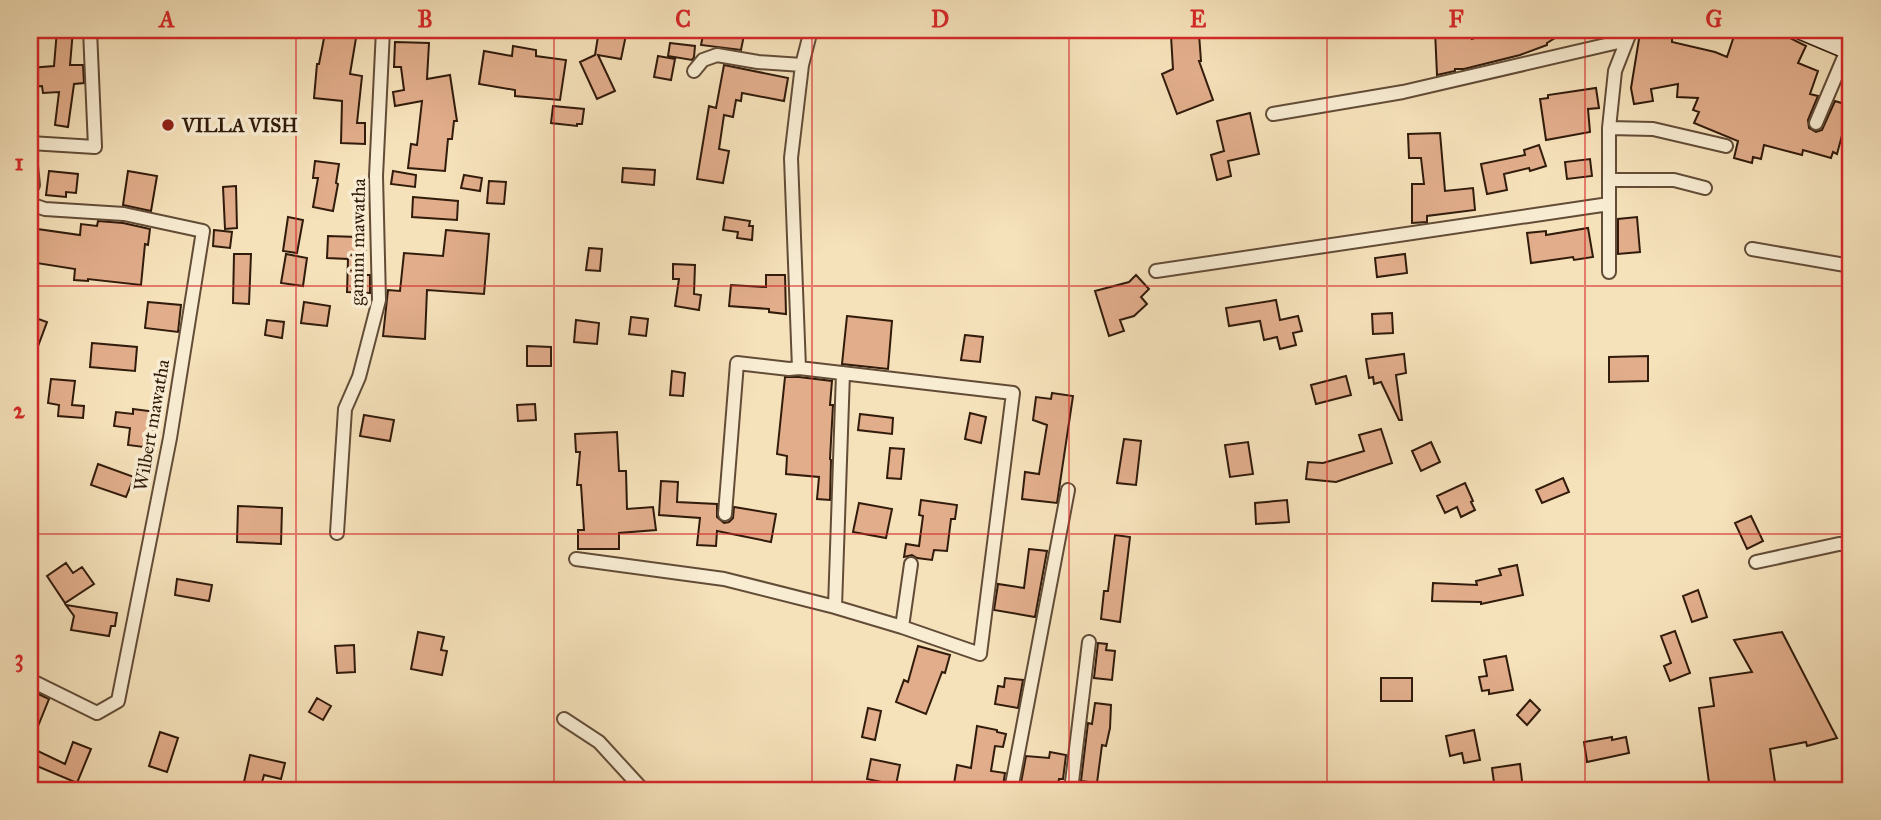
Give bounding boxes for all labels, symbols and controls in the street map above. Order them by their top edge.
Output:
text: A [157,5,175,33]
text: B [417,5,433,33]
text: C [675,5,691,33]
text: D [931,5,949,33]
text: E [1190,5,1207,33]
text: F [1448,5,1464,33]
text: G [1706,5,1723,33]
place label: VILLA VISH [181,114,298,137]
marker: VILLA VISH [160,117,176,133]
text: 1 [14,148,24,176]
street label: gamini mawatha [345,177,371,306]
street label: Wilbert mawatha [129,357,175,493]
text: 2 [13,396,25,424]
text: 3 [14,644,24,673]

